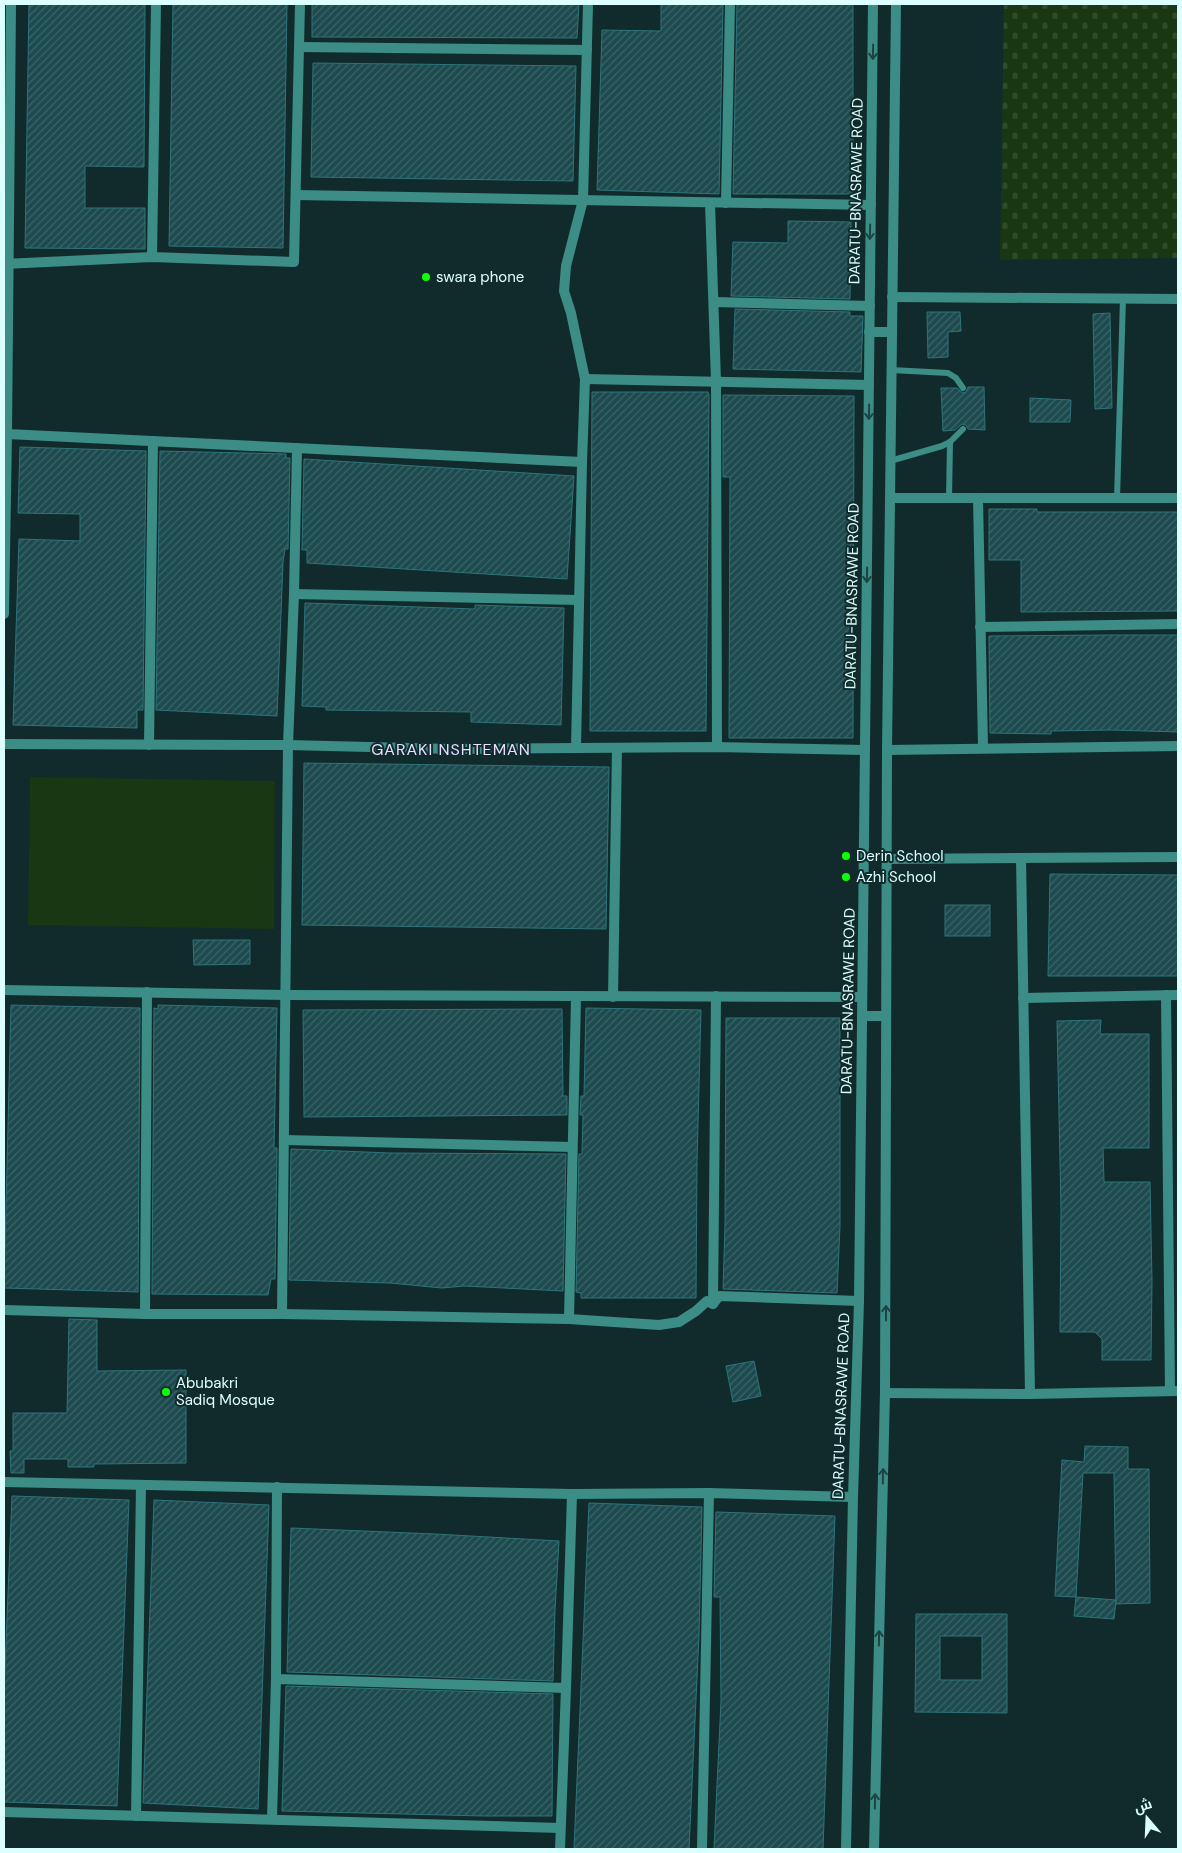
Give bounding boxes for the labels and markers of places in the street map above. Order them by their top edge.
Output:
place label: swara phone [436,267,524,287]
marker: swara phone [420,271,432,283]
place label: Derin School [856,846,944,866]
marker: Derin School [840,850,852,862]
place label: Azhi School [856,867,936,887]
marker: Azhi School [840,871,852,883]
place label: Abubakri Sadiq Mosque [176,1373,275,1410]
marker: Abubakri Sadiq Mosque [160,1386,172,1398]

